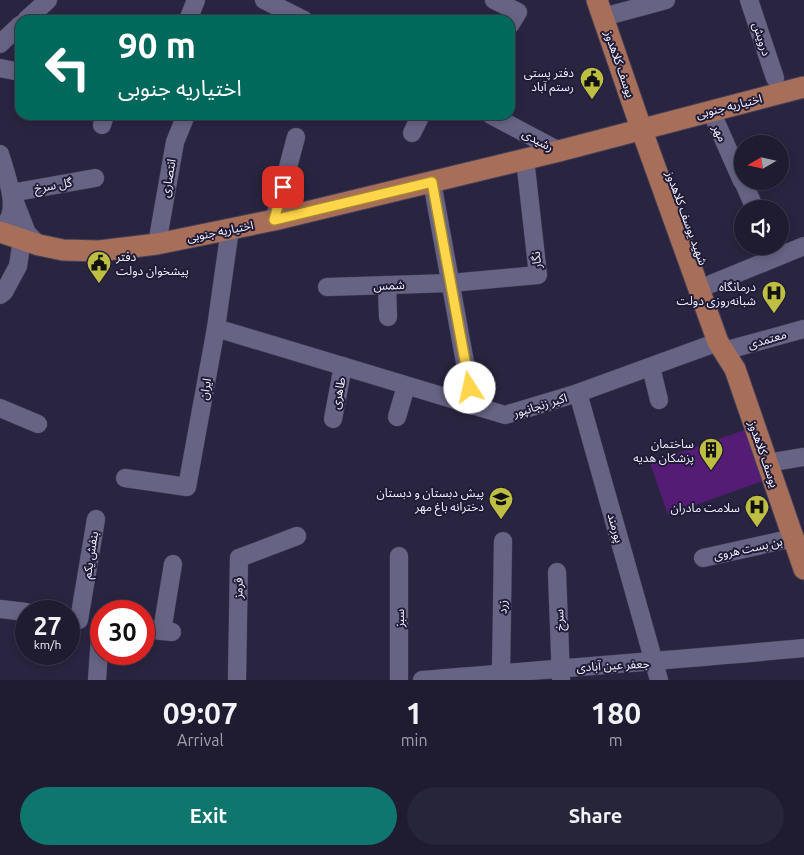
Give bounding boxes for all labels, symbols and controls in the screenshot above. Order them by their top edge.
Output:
street label: درویش [750,21,774,58]
text: 90 m [118,25,196,65]
street label: یوسف کلاهدوز [601,28,638,100]
icon: left [35,35,100,100]
place label: دفتر پستی رستم آباد [524,66,574,96]
public building icon: دفتر پستی رستم آباد [579,66,605,100]
text: اختیاریه جنوبی [118,75,242,100]
street label: اختیاریه جنوبی [695,91,764,122]
street label: مهر [709,122,730,144]
street label: رشیدی [520,126,556,155]
north arrow [734,135,789,190]
map controls [734,135,789,255]
street label: انتصاری [158,158,179,198]
pin [262,166,304,208]
street label: شهید یوسف کلاهدوز [663,168,710,267]
icon: arrive [269,173,297,201]
street label: گل سرخ [33,175,75,198]
button: sound [734,200,789,255]
street label: اختیاریه جنوبی [186,218,255,245]
public building icon: دفتر پیشخوان دولت [86,250,112,284]
place label: دفتر پیشخوان دولت [115,250,189,279]
street label: نگار [529,251,544,270]
street label: شمس [373,278,405,293]
place label: درمانگاه شبانه‌روزی دولت [677,280,756,308]
hospital icon: درمانگاه شبانه‌روزی دولت [761,280,787,314]
street label: معتمدی [746,327,788,352]
position arrow [443,361,495,413]
street label: طاهری [329,376,348,410]
street label: ایران [197,377,214,401]
street label: اکبر زنجانپور [511,391,569,422]
street label: یوسف کلاهدوز [745,418,782,490]
place label: ساختمان پزشکان هدیه [633,437,694,466]
building icon: ساختمان پزشکان هدیه [698,437,724,471]
place label: پیش دبستان و دبستان دخترانه باغ مهر [376,486,484,516]
school or university icon: پیش دبستان و دبستان دخترانه باغ مهر [488,486,514,520]
hospital icon: سلامت مادران [744,494,770,528]
place label: سلامت مادران [671,501,740,515]
street label: پورمند [604,512,626,545]
street label: بنفش یکم [80,530,103,580]
street label: بن بست هروی [712,534,784,563]
street label: قرمز [231,578,246,599]
speed limit sign: 30 [90,600,155,665]
street label: زرد [495,600,510,614]
street label: سبز [393,609,407,628]
street label: سرخ [552,609,569,631]
text: 27 [33,612,62,640]
text: km/h [34,638,61,651]
street label: جعفر عین آبادی [576,657,650,674]
text: 09:07 [163,696,238,730]
text: 1 [406,696,423,730]
text: 180 [590,696,641,730]
text: Arrival [177,731,224,749]
text: min [401,731,428,749]
text: m [609,731,623,749]
button: Exit [20,787,397,845]
button: Share [407,787,784,845]

